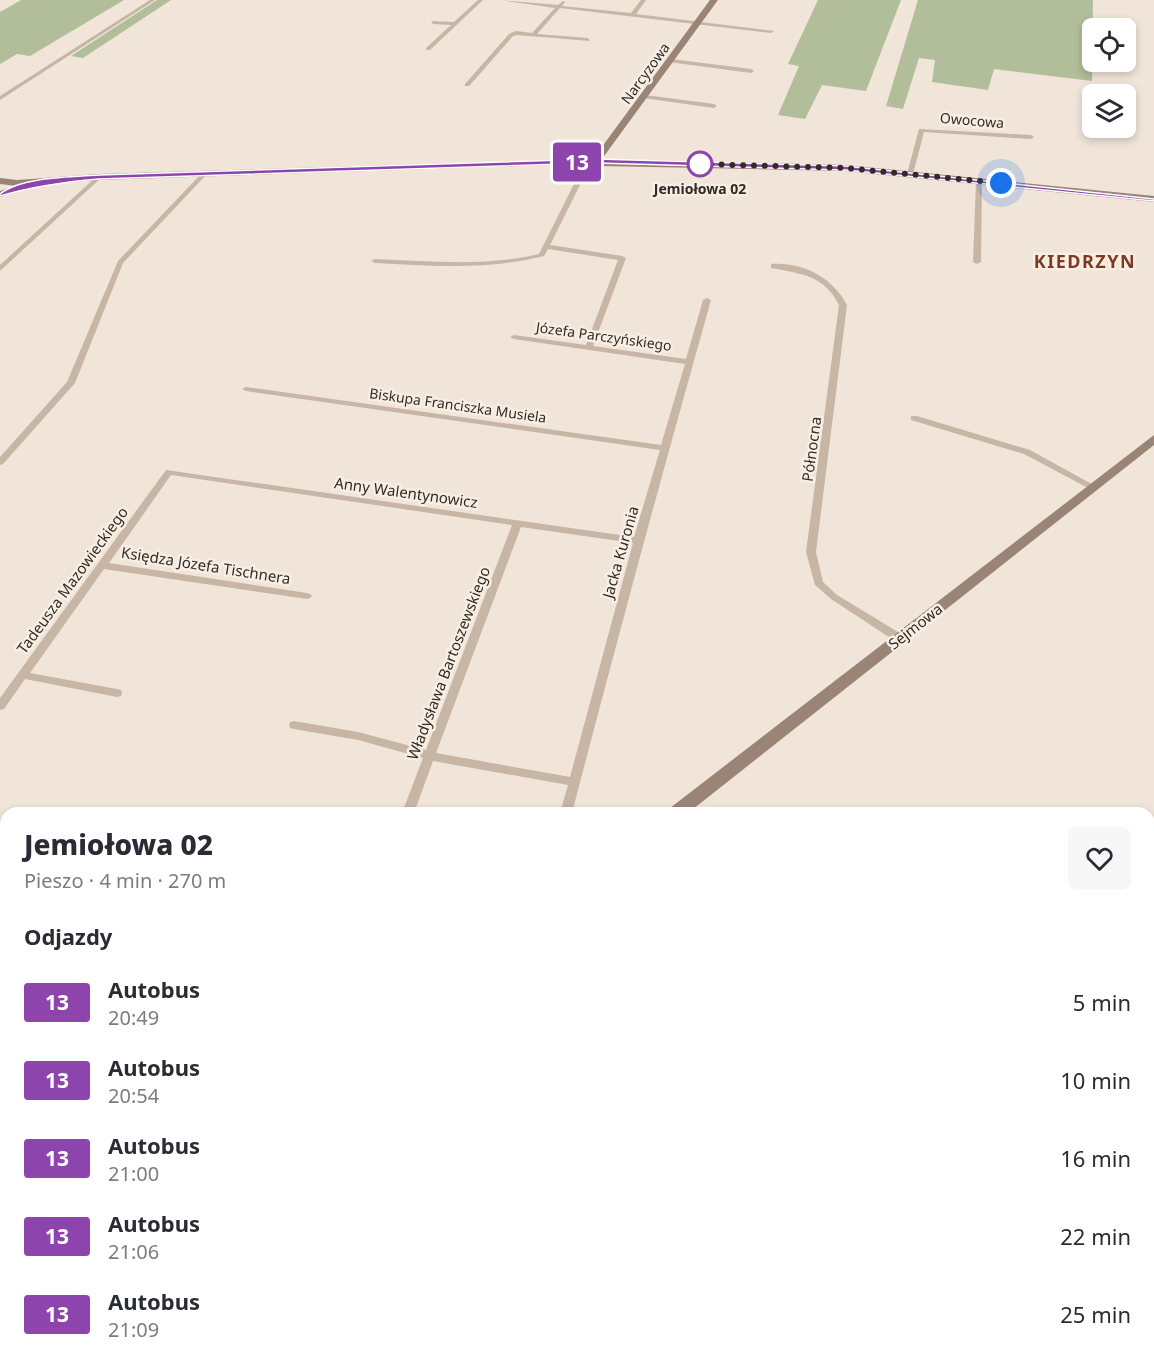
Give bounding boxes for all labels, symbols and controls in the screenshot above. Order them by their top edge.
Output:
map controls [1082,18,1136,138]
button: locate [1082,18,1136,72]
street label: Narcyzowa [616,39,674,107]
button: layers [1082,84,1136,138]
street label: Owocowa [939,108,1005,132]
line badge: 13 [550,142,604,182]
text: 13 [565,148,589,176]
marker: Jemiołowa 02 [687,151,713,177]
your location [986,168,1016,198]
place label: Jemiołowa 02 [652,179,746,198]
district label: KIEDRZYN [1034,249,1136,273]
street label: Józefa Parczyńskiego [533,317,673,355]
street label: Biskupa Franciszka Musiela [368,383,548,427]
street label: Północna [797,415,825,483]
street label: Anny Walentynowicz [333,472,479,512]
street label: Tadeusza Mazowieckiego [12,503,132,657]
street label: Jacka Kuronia [597,504,643,602]
street label: Księdza Józefa Tischnera [120,542,292,588]
street label: Władysława Bartoszewskiego [402,563,494,763]
street label: Sejmowa [884,599,946,653]
text: Jemiołowa 02 [24,825,213,863]
button: heart [1068,827,1131,890]
text: Pieszo · 4 min · 270 m [24,867,226,894]
text: Odjazdy [24,921,112,951]
text: Autobus [108,974,200,1004]
text: 5 min [1073,987,1131,1017]
text: 13 [45,988,69,1016]
text: 20:49 [108,1004,159,1031]
text: Autobus [108,1052,200,1082]
text: 10 min [1060,1065,1131,1095]
text: 13 [45,1066,69,1094]
text: 20:54 [108,1082,159,1109]
text: Autobus [108,1130,200,1160]
text: 16 min [1060,1143,1131,1173]
text: 13 [45,1144,69,1172]
text: 21:00 [108,1160,159,1187]
text: Autobus [108,1208,200,1238]
text: 22 min [1060,1221,1131,1251]
text: 13 [45,1222,69,1250]
text: 21:06 [108,1238,159,1265]
text: Autobus [108,1286,200,1316]
text: 25 min [1060,1299,1131,1329]
text: 13 [45,1300,69,1328]
text: 21:09 [108,1316,159,1343]

